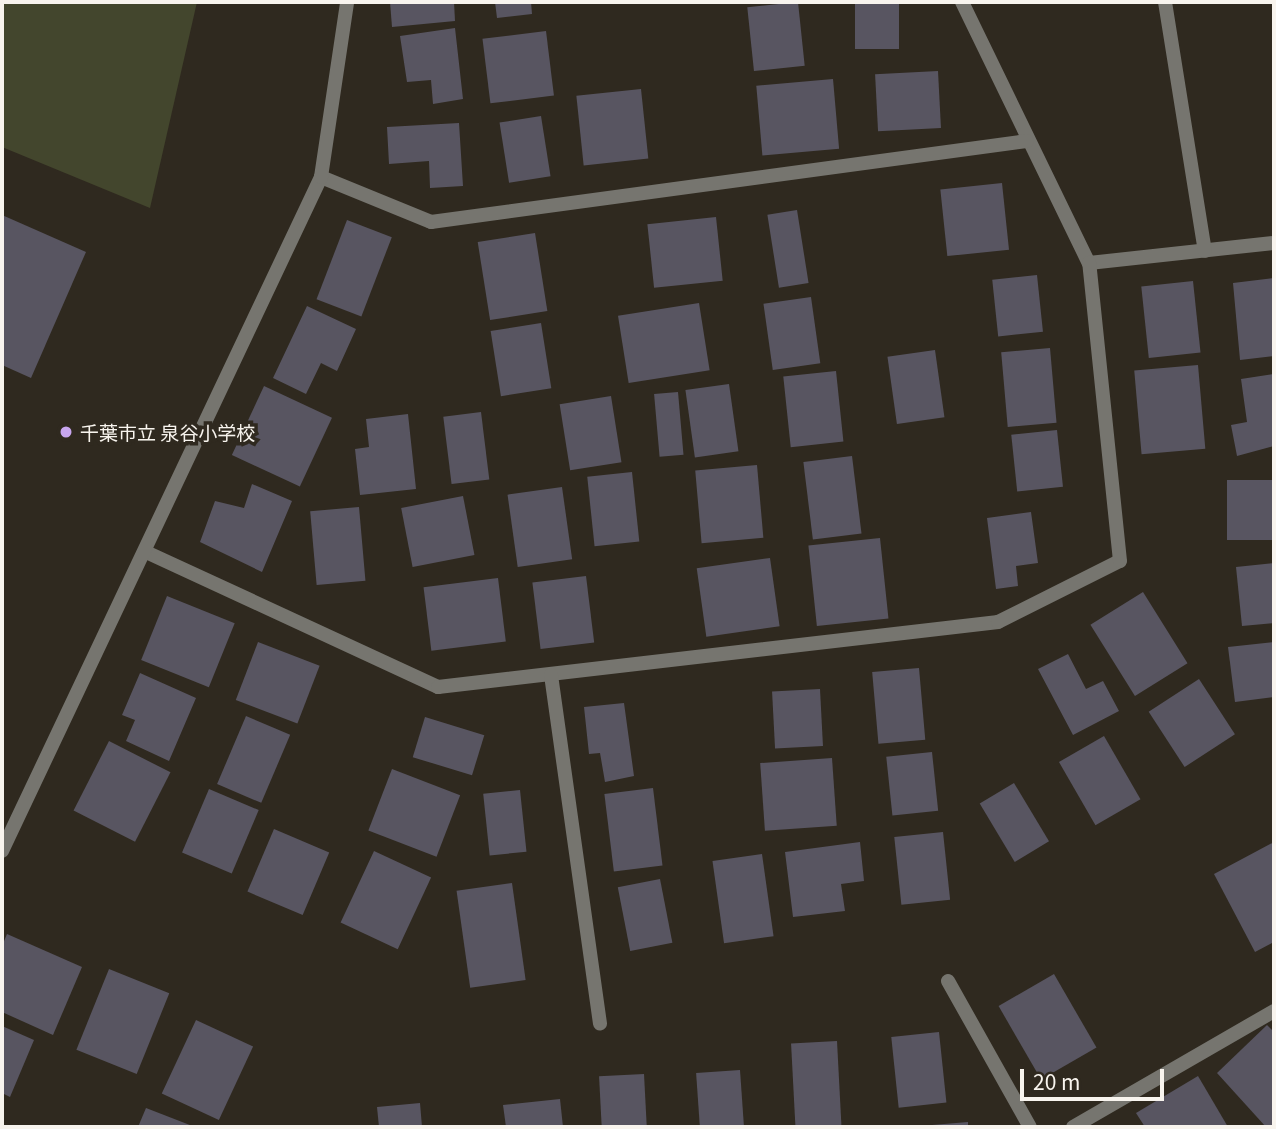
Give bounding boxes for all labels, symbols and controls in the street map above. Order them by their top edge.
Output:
place label: 千葉市立 泉谷小学校 [80,421,255,443]
marker: 千葉市立 泉谷小学校 [58,424,74,440]
scale bar [1024,1056,1168,1100]
text: 20 m [1033,1066,1080,1096]

